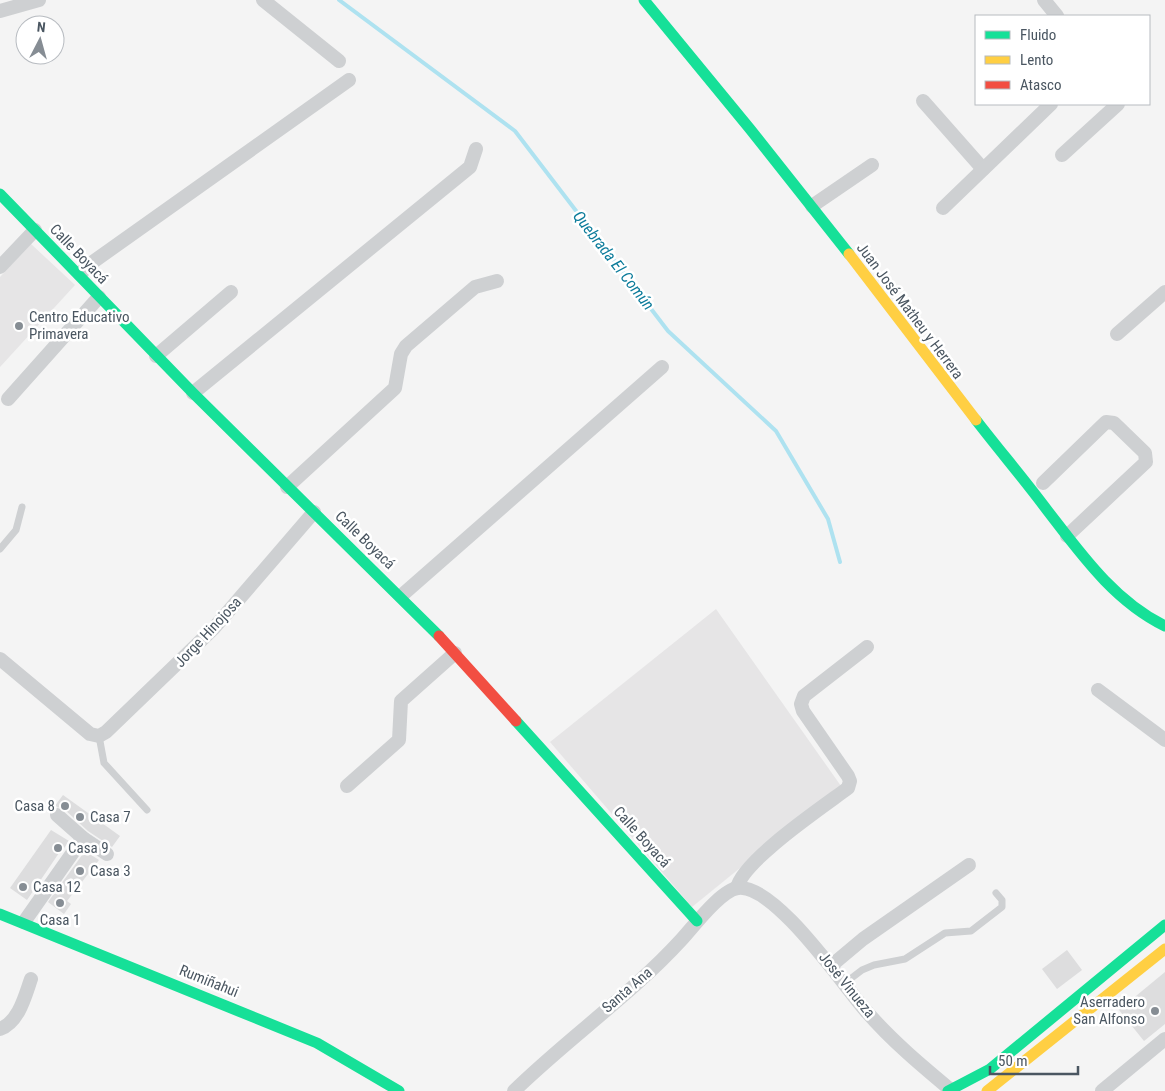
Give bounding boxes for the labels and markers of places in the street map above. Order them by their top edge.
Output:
place label: Centro Educativo Primavera [29,308,129,343]
marker: Centro Educativo Primavera [13,320,25,332]
place label: Casa 8 [14,797,55,815]
marker: Casa 8 [59,800,71,812]
place label: Casa 7 [90,808,131,826]
marker: Casa 7 [74,811,86,823]
place label: Casa 9 [68,839,109,857]
marker: Casa 9 [52,842,64,854]
place label: Casa 3 [90,862,131,880]
marker: Casa 3 [74,865,86,877]
place label: Casa 12 [33,878,81,896]
marker: Casa 12 [17,881,29,893]
marker: Casa 1 [54,897,66,909]
place label: Casa 1 [40,911,80,929]
place label: Aserradero San Alfonso [1073,993,1145,1028]
marker: Aserradero San Alfonso [1149,1005,1161,1017]

